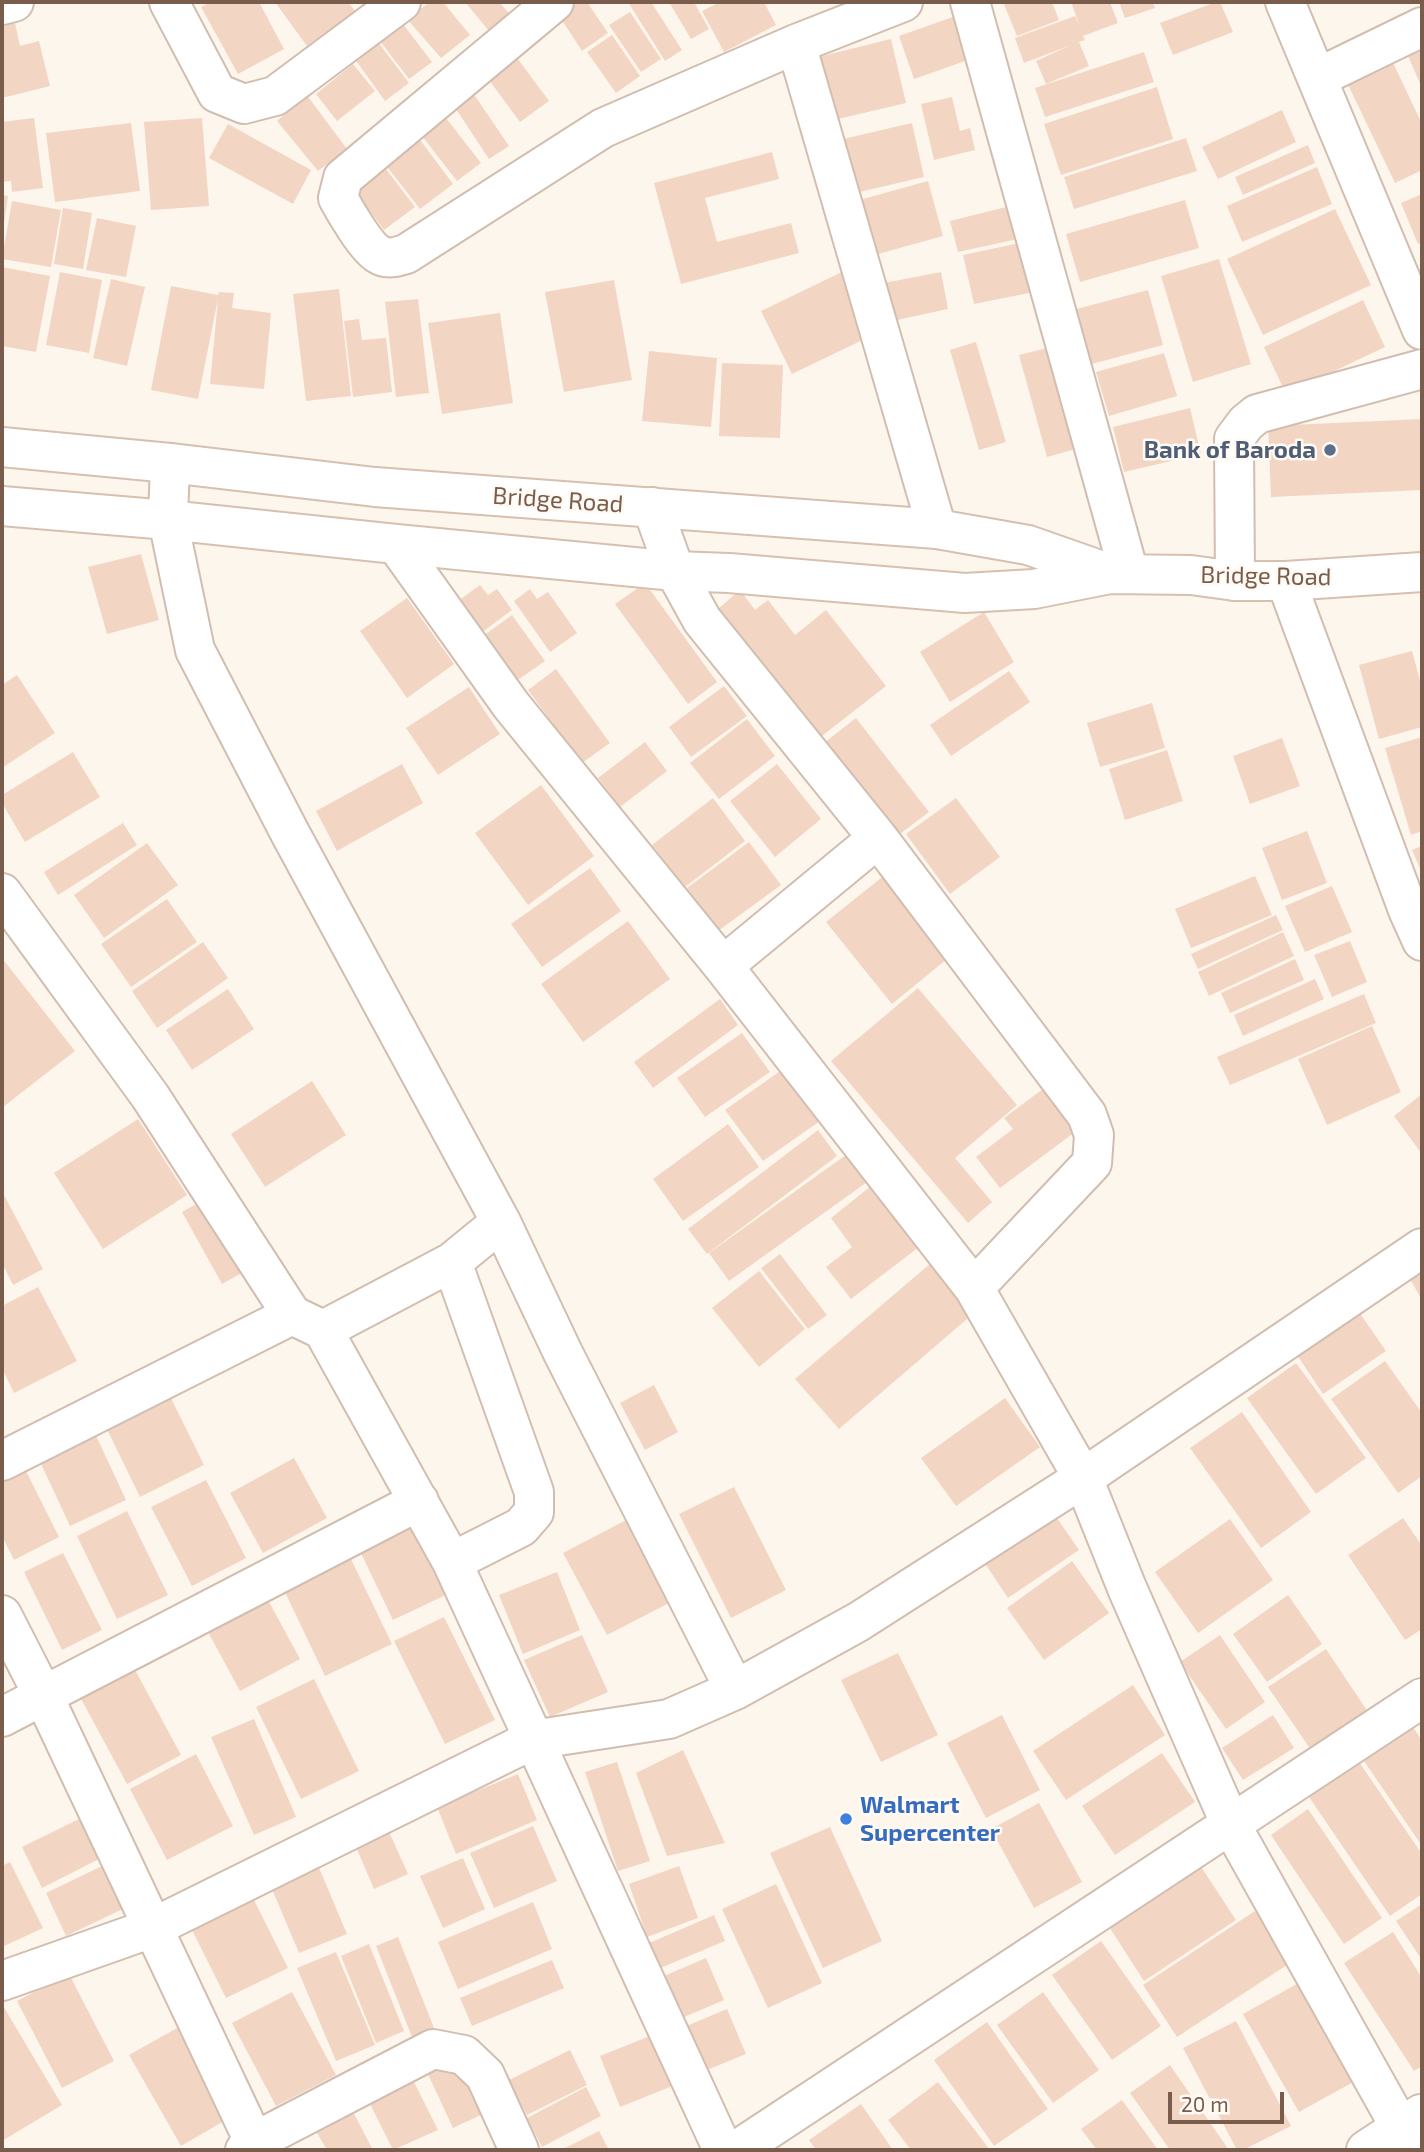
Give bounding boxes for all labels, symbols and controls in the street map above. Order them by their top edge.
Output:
place label: Bank of Baroda [1144,436,1316,464]
marker: Bank of Baroda [1322,442,1338,458]
street label: Bridge Road [492,481,624,519]
street label: Bridge Road [1200,560,1332,592]
place label: Walmart Supercenter [860,1791,1000,1847]
marker: Walmart Supercenter [838,1811,854,1827]
scale bar [1172,2078,1288,2122]
text: 20 m [1181,2091,1229,2116]

